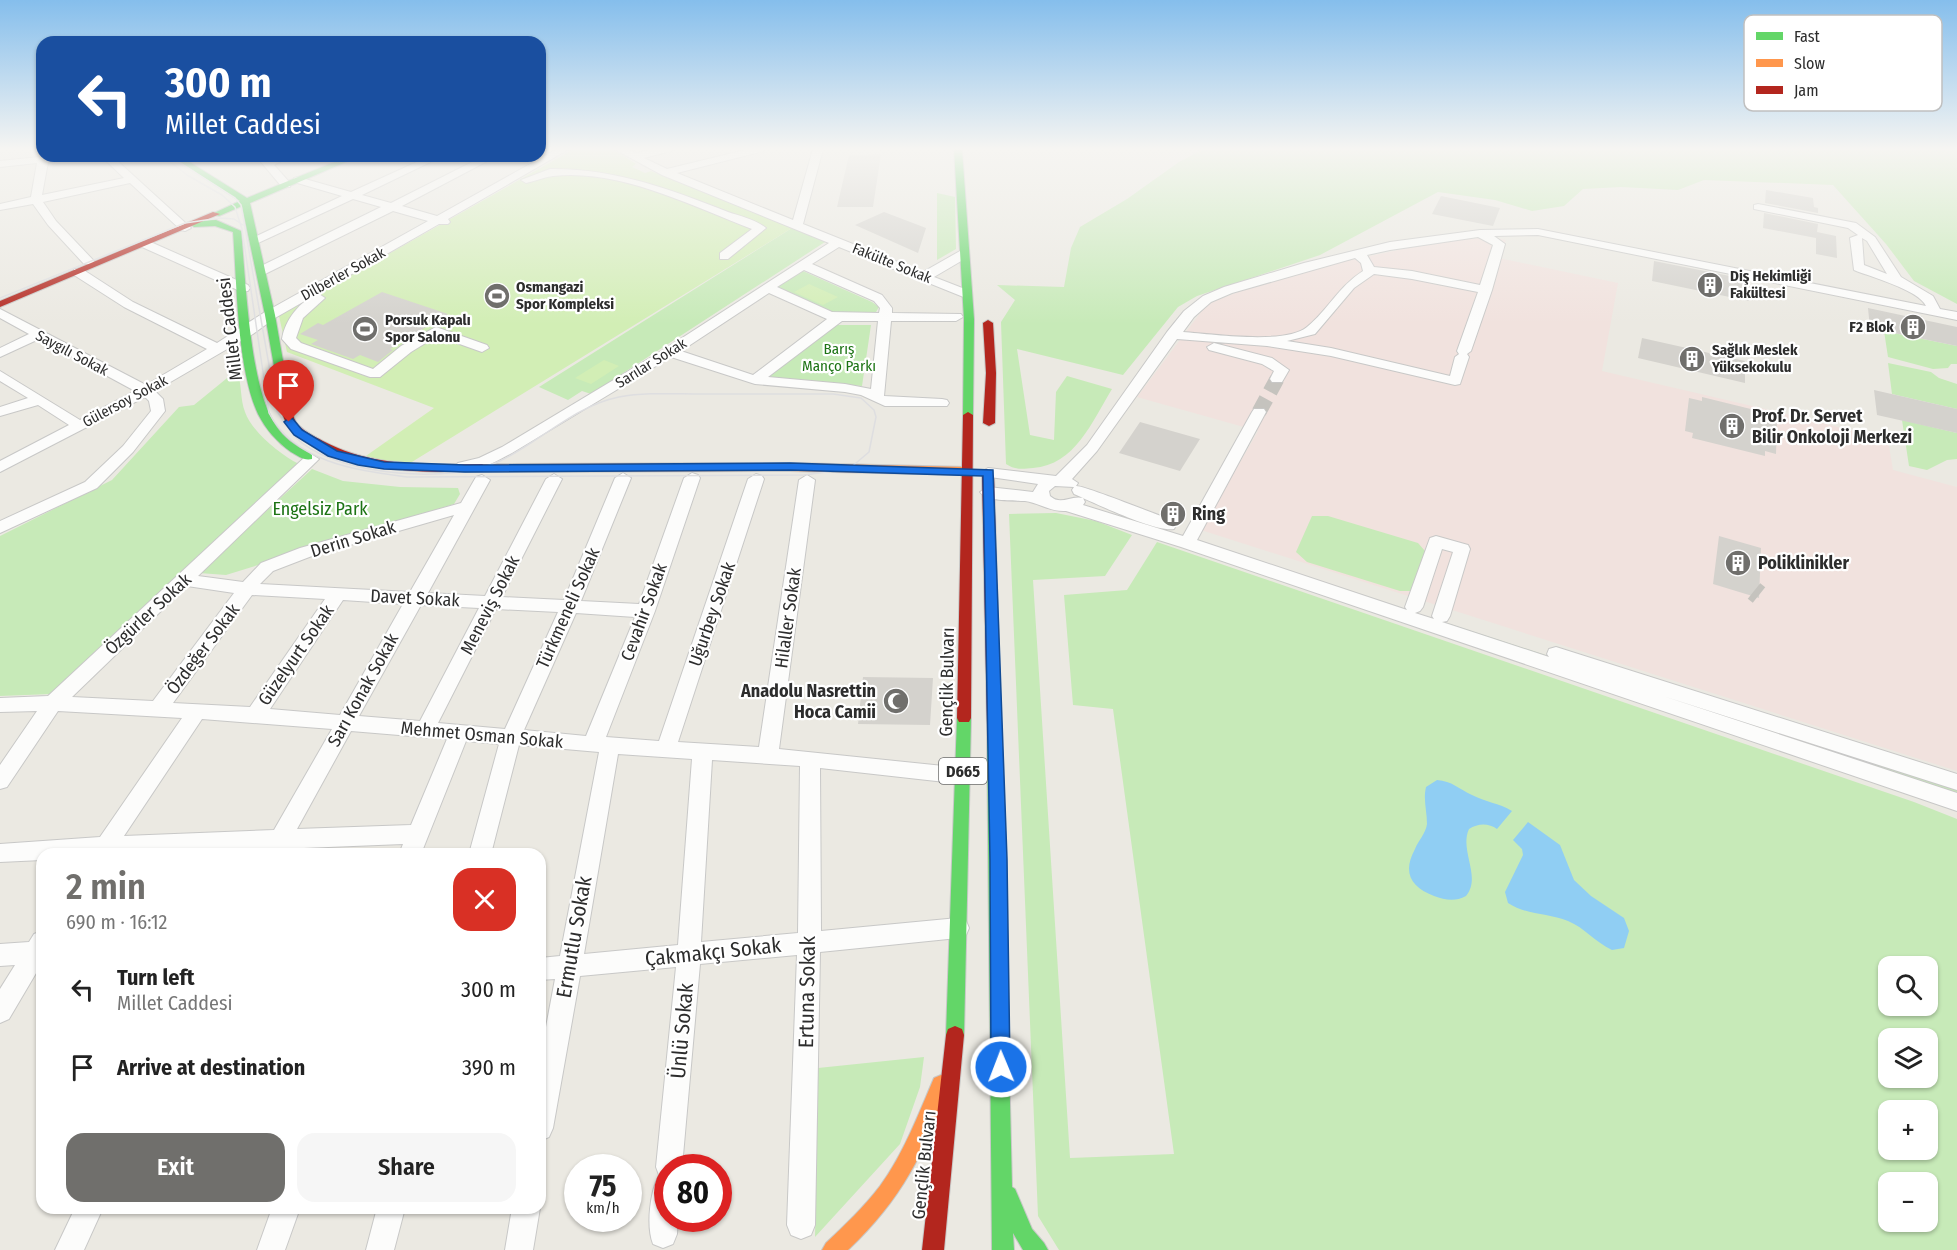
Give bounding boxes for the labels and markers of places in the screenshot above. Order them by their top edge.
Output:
place label: Diş Hekimliği Fakültesi [1730,267,1812,302]
building icon: Diş Hekimliği Fakültesi [1695,270,1725,300]
place label: Osmangazi Spor Kompleksi [516,278,614,313]
sports icon: Osmangazi Spor Kompleksi [482,281,512,311]
place label: Porsuk Kapalı Spor Salonu [385,311,471,346]
building icon: F2 Blok [1898,312,1928,342]
sports icon: Porsuk Kapalı Spor Salonu [350,314,380,344]
place label: F2 Blok [1849,318,1894,336]
place label: Sağlık Meslek Yüksekokulu [1711,341,1798,376]
building icon: Sağlık Meslek Yüksekokulu [1677,344,1707,374]
pin [263,360,314,422]
place label: Prof. Dr. Servet Bilir Onkoloji Merkezi [1752,405,1912,448]
building icon: Prof. Dr. Servet Bilir Onkoloji Merkezi [1717,411,1747,441]
building icon: Ring [1158,499,1188,529]
place label: Ring [1192,503,1225,525]
building icon: Poliklinikler [1723,548,1753,578]
place label: Poliklinikler [1758,552,1849,574]
place label: Anadolu Nasrettin Hoca Camii [740,680,876,723]
mosque icon: Anadolu Nasrettin Hoca Camii [881,686,911,716]

